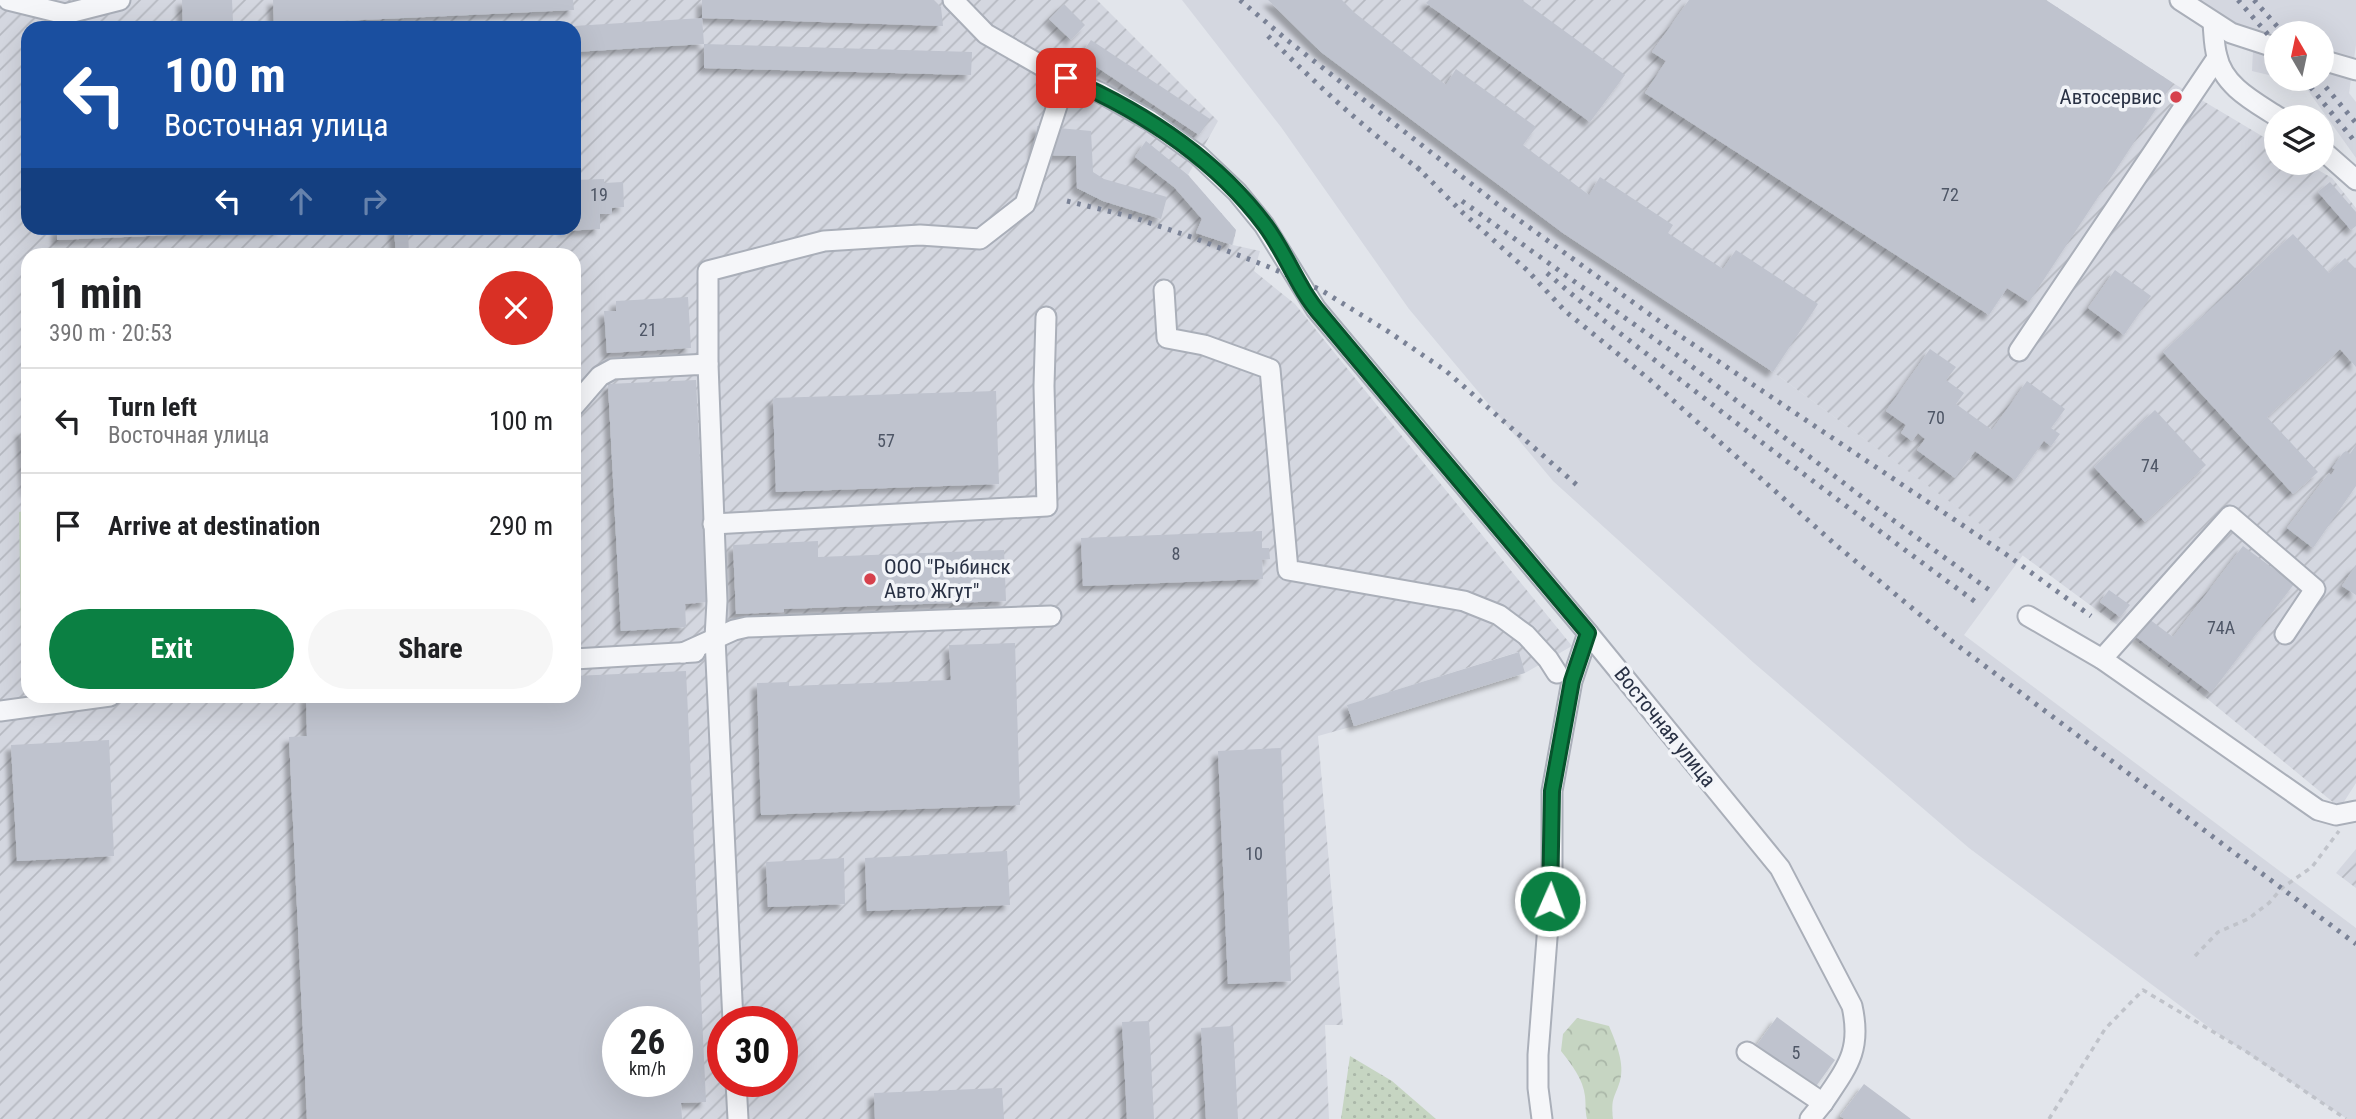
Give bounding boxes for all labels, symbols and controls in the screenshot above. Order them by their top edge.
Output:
north arrow [2264,21,2334,91]
map controls [2264,21,2334,175]
text: 100 m [164,47,286,104]
pin [1036,48,1096,108]
icon: left [49,49,140,140]
icon: arrive [1047,59,1085,97]
place label: Автосервис [2060,85,2162,109]
marker: Автосервис [2168,89,2184,105]
button: layers [2264,105,2334,175]
text: Восточная улица [164,106,389,144]
icon: left [209,182,247,220]
icon: ahead [282,182,320,220]
icon: right [355,182,393,220]
house number: 19 [590,184,608,205]
house number: 72 [1941,184,1959,205]
text: 1 min [49,269,142,318]
button: close [479,271,553,345]
house number: 21 [639,319,657,340]
text: 390 m · 20:53 [49,320,173,347]
text: Turn left [108,392,197,422]
icon: left [49,402,87,440]
text: 100 m [489,406,553,436]
house number: 70 [1927,407,1945,428]
text: Восточная улица [108,422,269,449]
house number: 57 [877,430,895,451]
house number: 74 [2141,455,2159,476]
icon: arrive [49,507,87,545]
text: Arrive at destination [108,511,320,541]
text: 290 m [489,511,553,541]
house number: 8 [1172,543,1180,564]
place label: ООО "Рыбинск Авто Жгут" [884,555,1011,603]
marker: ООО "Рыбинск Авто Жгут" [862,571,878,587]
button: Exit [49,609,294,689]
button: Share [308,609,553,689]
house number: 74А [2207,617,2236,638]
street label: Восточная улица [1609,662,1721,792]
house number: 10 [1245,843,1263,864]
position arrow [1513,864,1587,938]
speed limit sign: 30 [707,1006,798,1097]
text: 26 [630,1022,665,1063]
house number: 5 [1792,1042,1801,1063]
text: km/h [629,1058,666,1079]

